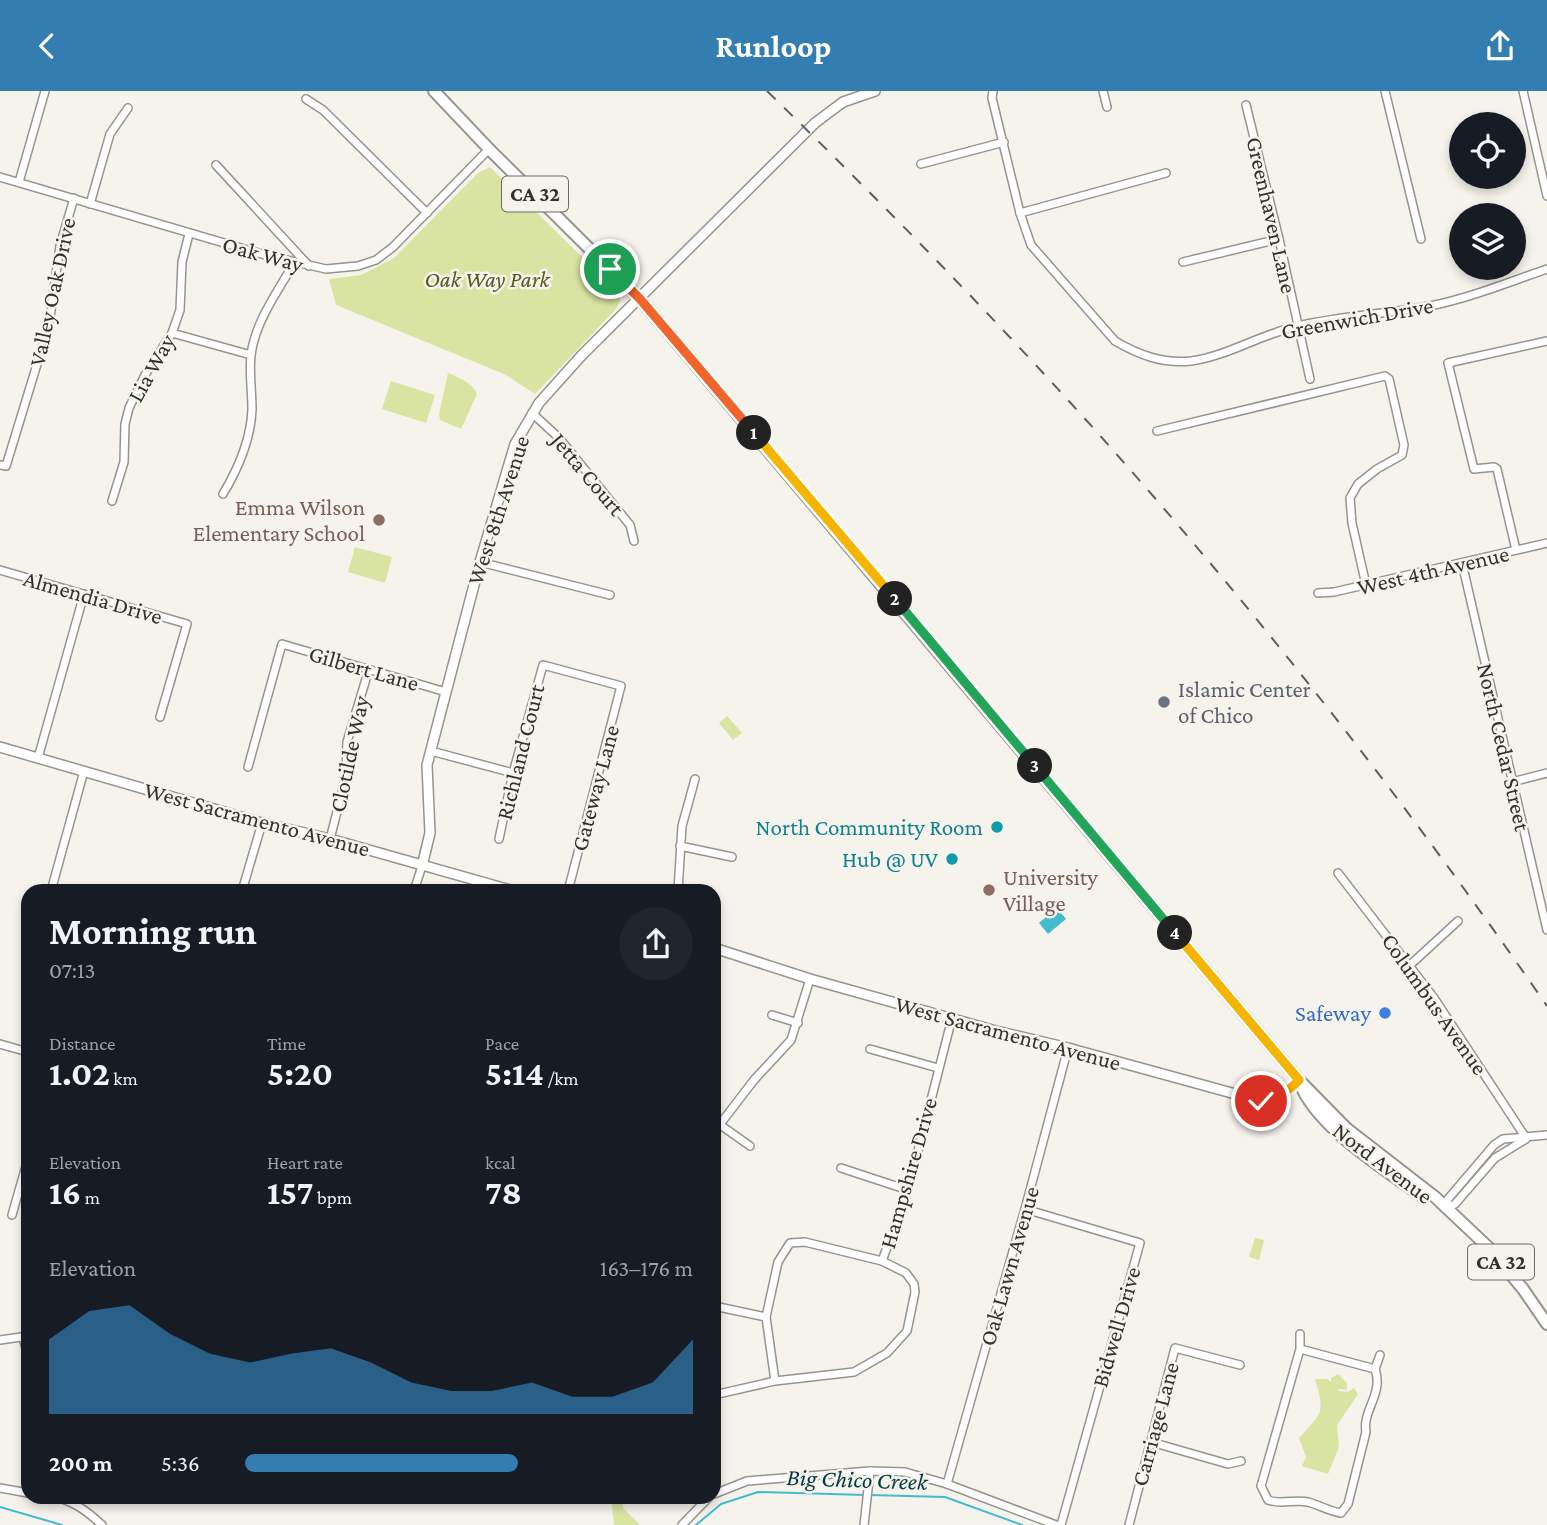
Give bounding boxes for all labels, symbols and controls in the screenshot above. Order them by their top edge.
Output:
icon: back [28,27,66,65]
icon: share [1481,27,1519,65]
text: Runloop [716,28,831,64]
map controls [1449,112,1526,280]
button: locate [1449,112,1526,189]
street label: Greenhaven Lane [1241,134,1303,296]
road number: CA 32 [502,177,568,211]
button: layers [1449,203,1526,280]
street label: Valley Oak Drive [24,215,80,369]
street label: Oak Way [220,231,307,277]
pin [580,239,640,299]
icon: arrive [591,250,629,288]
park label: Oak Way Park [424,266,551,292]
street label: Greenwich Drive [1279,292,1435,344]
street label: Lia Way [122,329,180,407]
pin: 1 [736,415,772,451]
text: 1 [750,422,757,443]
street label: Jetta Court [545,426,630,521]
street label: West 8th Avenue [462,432,534,588]
place label: Emma Wilson Elementary School [193,494,365,546]
marker: Emma Wilson Elementary School [371,512,387,528]
street label: West 4th Avenue [1355,540,1511,600]
street label: Almendia Drive [21,565,165,629]
pin: 2 [878,581,912,617]
text: 2 [890,588,899,609]
street label: Gilbert Lane [306,640,422,696]
street label: North Cedar Street [1472,661,1536,834]
place label: Islamic Center of Chico [1178,676,1311,728]
street label: Richland Court [491,681,550,823]
street label: Clotilde Way [324,693,374,815]
marker: Islamic Center of Chico [1156,694,1172,710]
street label: Gateway Lane [566,722,624,854]
pin: 3 [1018,749,1052,783]
text: 3 [1030,755,1039,776]
street label: West Sacramento Avenue [141,776,373,862]
place label: North Community Room [756,814,983,840]
marker: North Community Room [989,819,1005,835]
place label: Hub @ UV [842,846,939,872]
marker: Hub @ UV [944,851,960,867]
place label: University Village [1003,864,1098,916]
marker: University Village [981,882,997,898]
button: share [619,907,693,981]
text: Morning run [49,910,257,952]
pin: 4 [1158,915,1192,951]
text: 4 [1169,922,1180,943]
street label: Columbus Avenue [1377,928,1493,1080]
text: 07:13 [49,957,96,983]
street label: West Sacramento Avenue [892,990,1124,1076]
place label: Safeway [1295,1000,1371,1026]
marker: Safeway [1377,1005,1393,1021]
text: Distance [49,1033,115,1054]
text: Time [267,1033,306,1054]
text: Pace [485,1033,519,1054]
text: 1.02 [49,1054,110,1093]
text: 5:20 [267,1054,333,1093]
text: 5:14 [485,1054,544,1093]
text: km [110,1068,138,1089]
text: /km [544,1068,579,1089]
pin [1231,1071,1291,1131]
icon: check [1242,1082,1280,1120]
street label: Hampshire Drive [874,1095,942,1251]
street label: Nord Avenue [1328,1117,1438,1209]
text: Elevation [49,1152,121,1173]
text: Heart rate [267,1152,343,1173]
text: kcal [485,1152,516,1173]
text: 16 [49,1173,81,1212]
text: 157 [267,1173,313,1212]
text: 78 [485,1173,522,1212]
street label: Oak Lawn Avenue [974,1183,1044,1349]
text: m [81,1187,100,1208]
text: bpm [313,1187,352,1208]
road number: CA 32 [1468,1245,1534,1279]
text: Elevation [49,1255,136,1281]
text: 163–176 m [600,1255,693,1281]
street label: Bidwell Drive [1086,1264,1146,1390]
street label: Carriage Lane [1126,1359,1184,1489]
text: 200 m [49,1450,113,1476]
text: 5:36 [161,1450,200,1476]
water label: Big Chico Creek [786,1463,929,1495]

